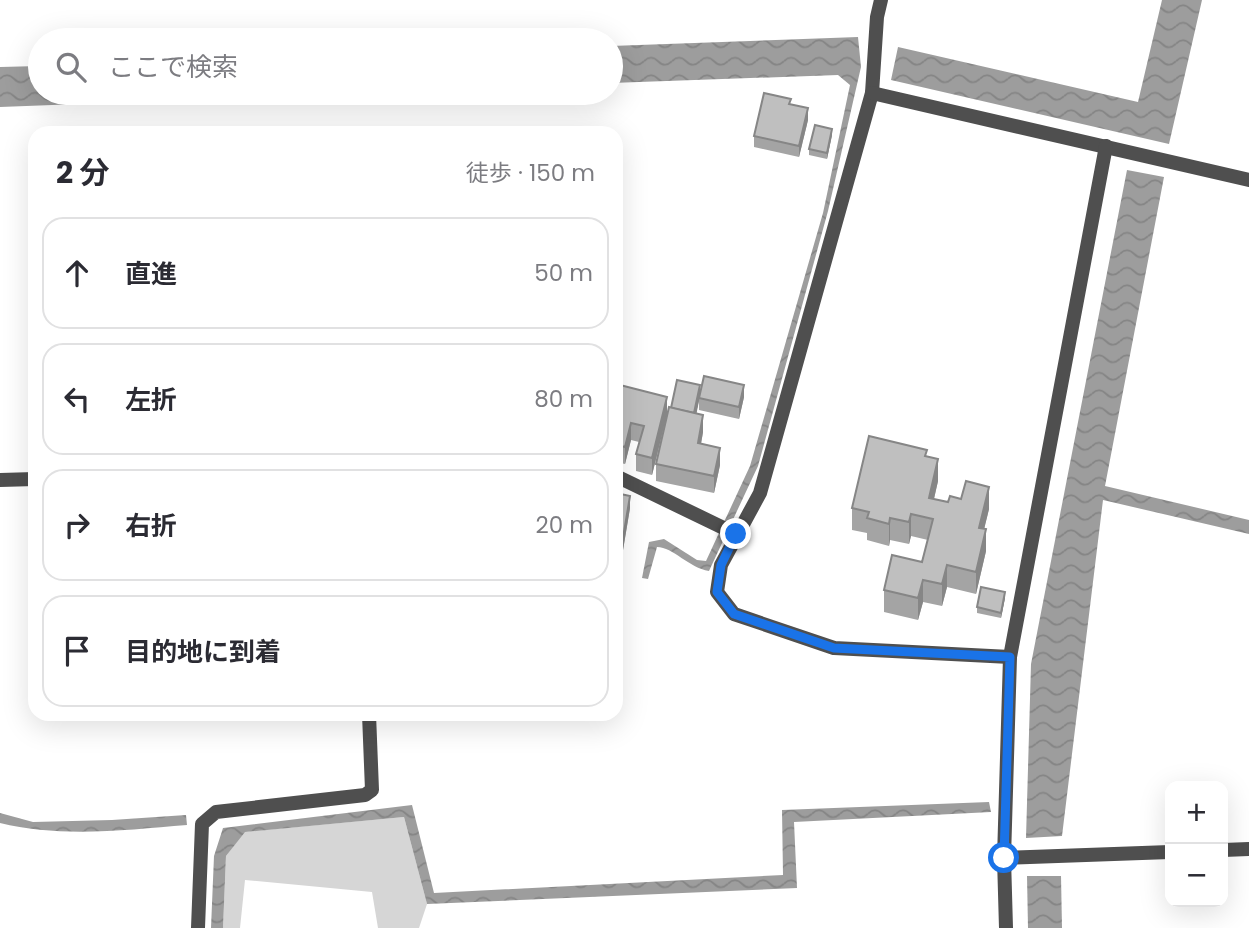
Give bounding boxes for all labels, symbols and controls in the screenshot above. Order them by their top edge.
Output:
search box [28,28,623,105]
icon: search [52,48,90,86]
text: ここで検索 [108,49,238,85]
text: 2 分 [56,151,110,194]
text: 徒歩 · 150 m [466,157,595,189]
icon: ahead [58,254,96,292]
text: 直進 [125,256,177,292]
text: 50 m [534,257,593,289]
icon: left [58,380,96,418]
text: 左折 [125,382,177,418]
text: 80 m [534,383,593,415]
icon: right [58,506,96,544]
text: 右折 [125,508,177,544]
text: 20 m [535,509,593,541]
route end [720,518,751,549]
icon: arrive [58,632,96,670]
text: 目的地に到着 [125,634,281,670]
map controls [1165,781,1228,907]
button: + [1165,781,1228,844]
route start [988,842,1019,873]
button: − [1165,844,1228,907]

